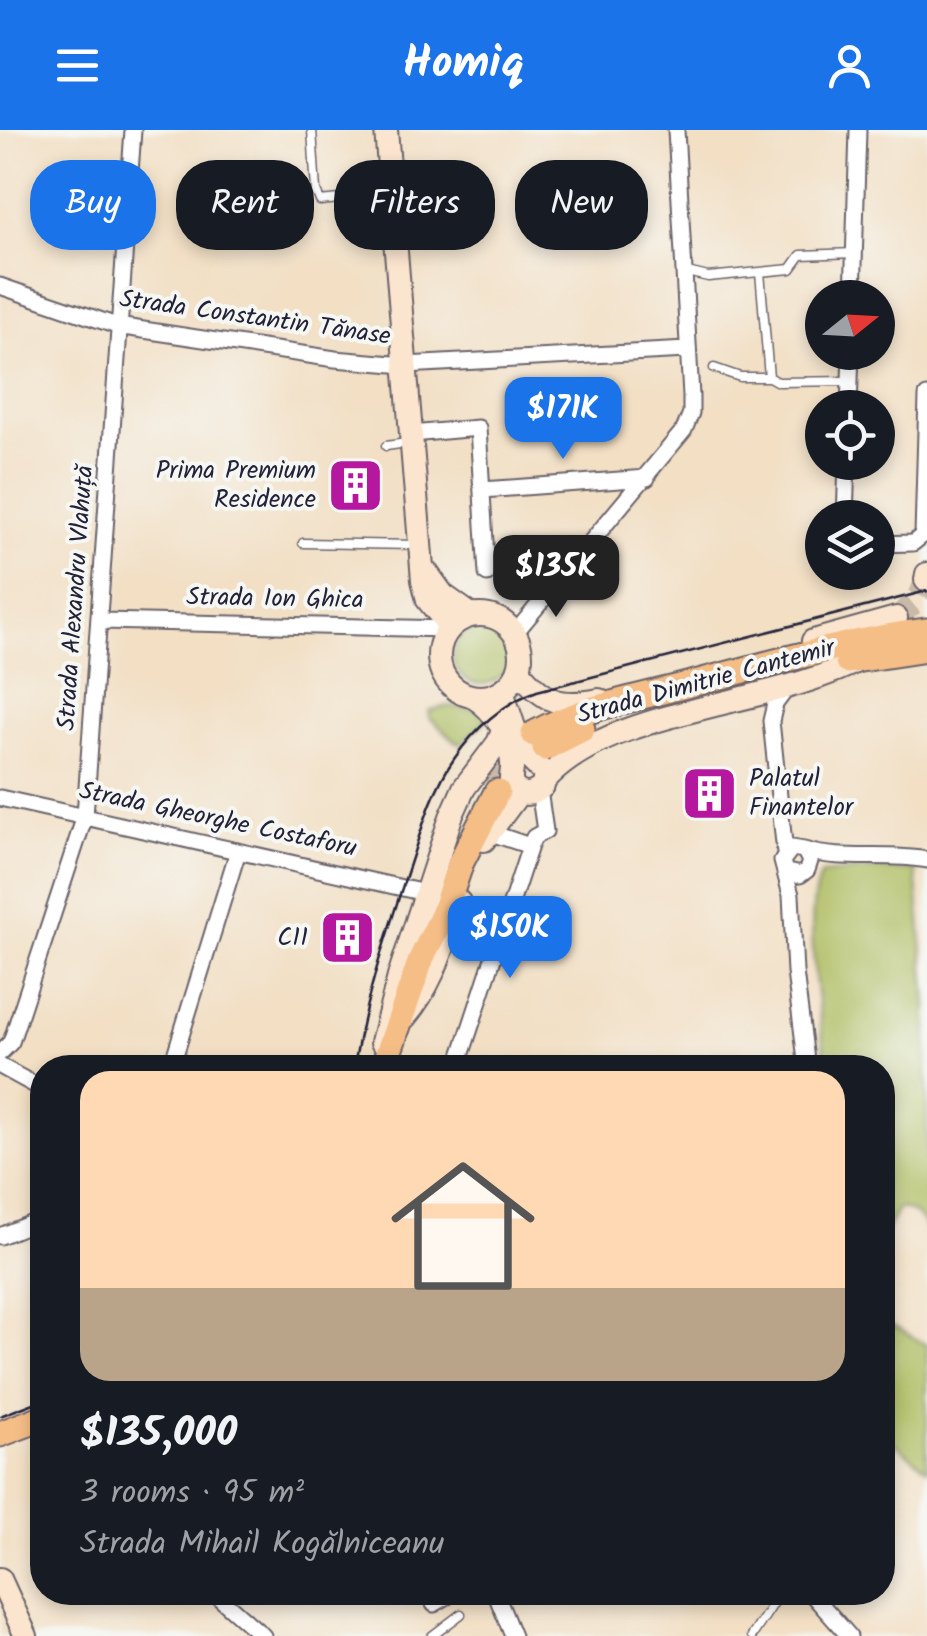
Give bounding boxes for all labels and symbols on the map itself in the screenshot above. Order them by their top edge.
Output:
street label: Strada Constantin Tănase [117,279,393,357]
north arrow [805,280,895,370]
pin: $171K [493,377,633,462]
place label: Prima Premium Residence [156,451,316,520]
building icon: Prima Premium Residence [325,455,385,515]
street label: Strada Alexandru Vlahuță [47,462,105,732]
pin: $135K [486,535,626,620]
street label: Strada Ion Ghica [186,577,364,621]
street label: Strada Dimitrie Cantemir [573,628,841,736]
place label: Palatul Finantelor [749,759,855,828]
building icon: Palatul Finantelor [680,763,740,823]
street label: Strada Gheorghe Costaforu [76,771,360,869]
pin: $150K [440,896,580,981]
building icon: C11 [317,908,377,968]
place label: C11 [277,918,308,958]

